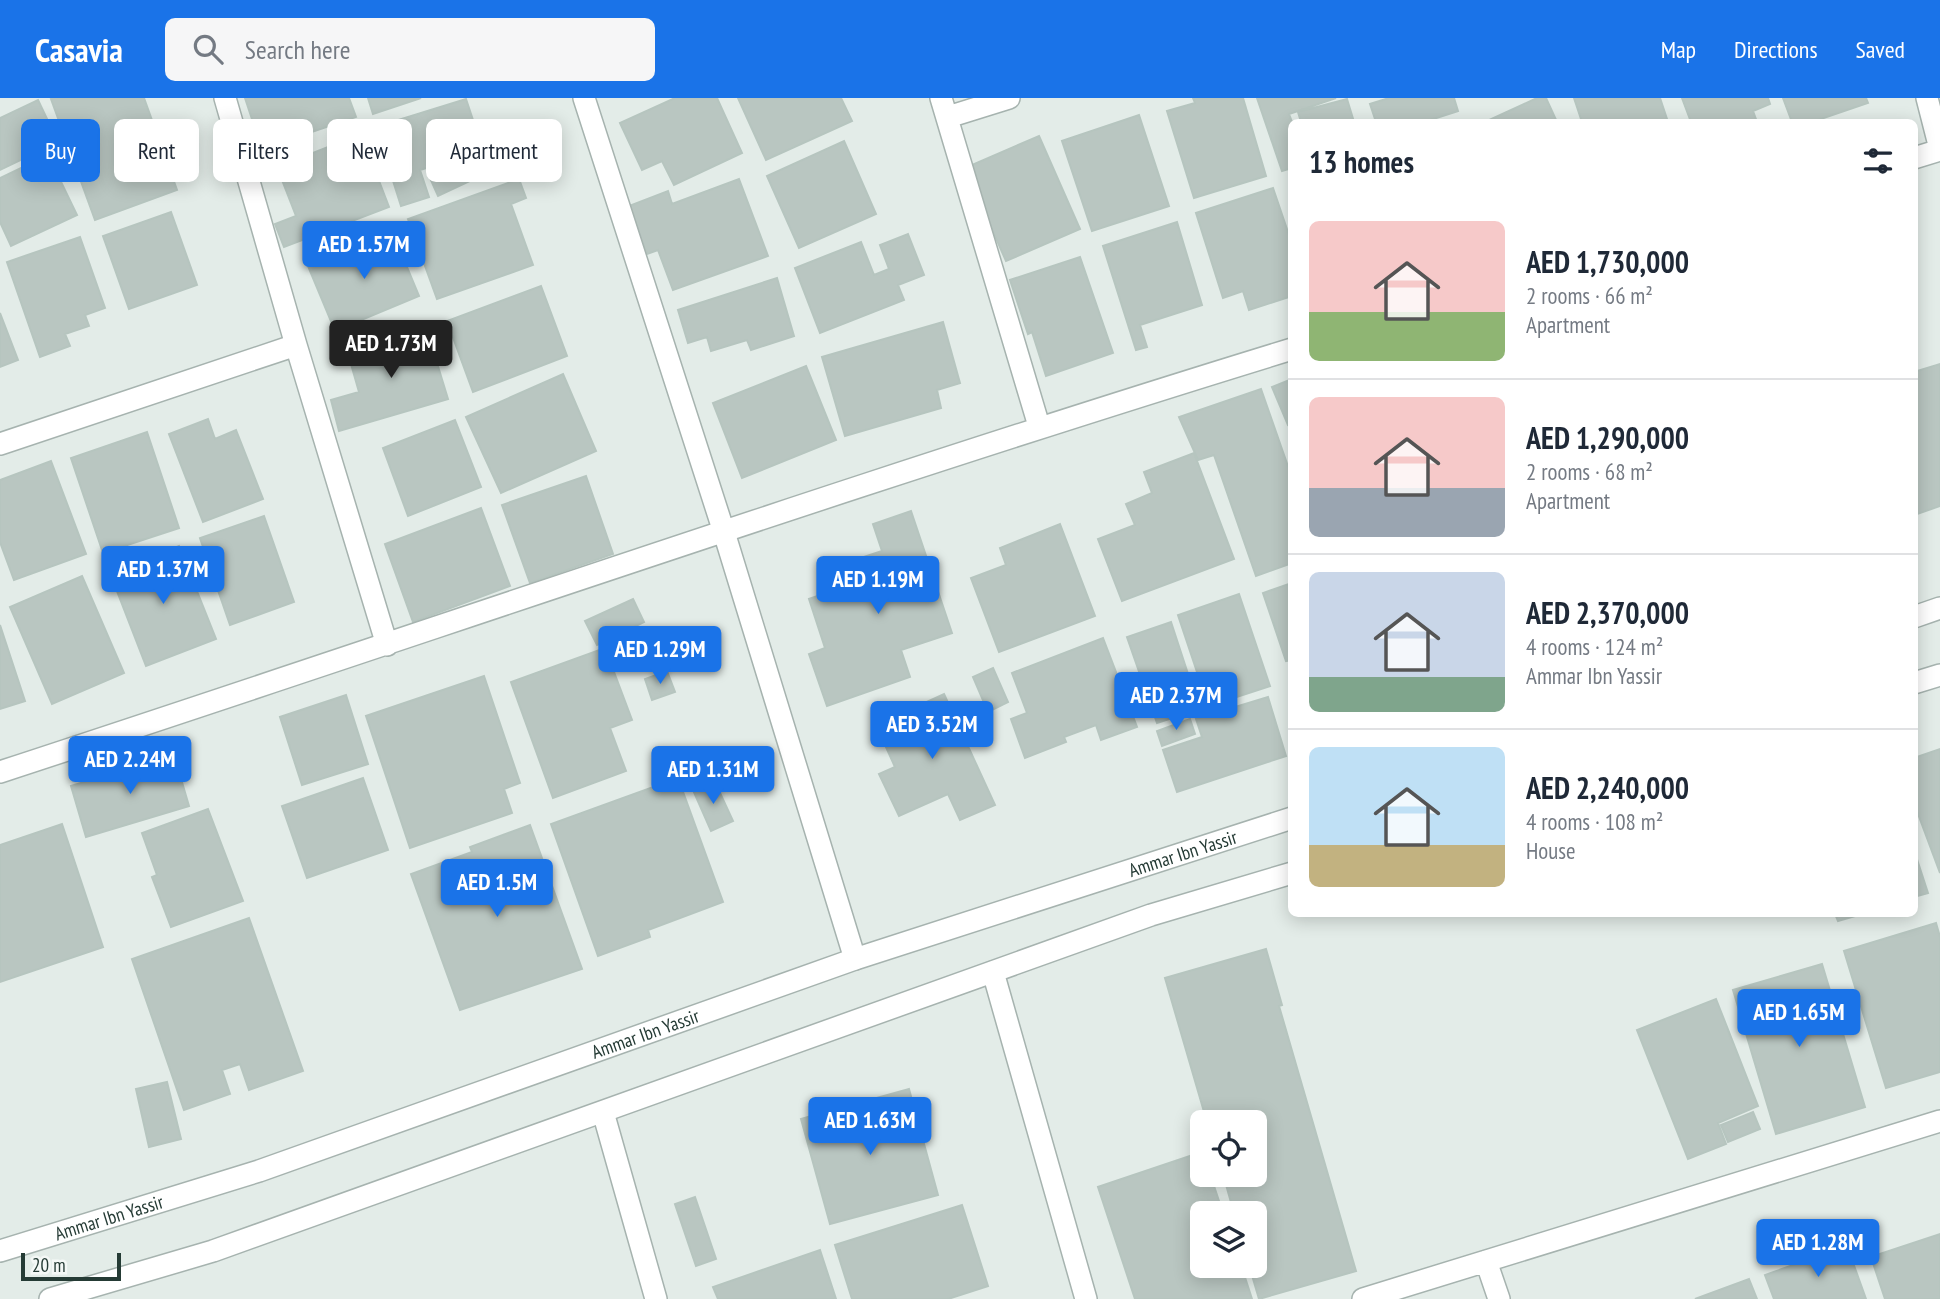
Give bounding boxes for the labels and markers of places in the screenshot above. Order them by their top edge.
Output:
pin: AED 1.57M [284,222,444,281]
pin: AED 1.73M [311,320,471,380]
pin: AED 1.37M [83,546,243,606]
pin: AED 1.19M [798,556,958,616]
pin: AED 1.29M [580,626,740,686]
pin: AED 2.37M [1096,672,1256,732]
pin: AED 3.52M [852,702,1012,761]
pin: AED 2.24M [50,736,210,796]
pin: AED 1.31M [633,746,793,806]
pin: AED 1.5M [425,860,569,919]
pin: AED 1.65M [1719,990,1879,1049]
pin: AED 1.63M [790,1098,950,1157]
pin: AED 1.28M [1738,1220,1898,1279]

